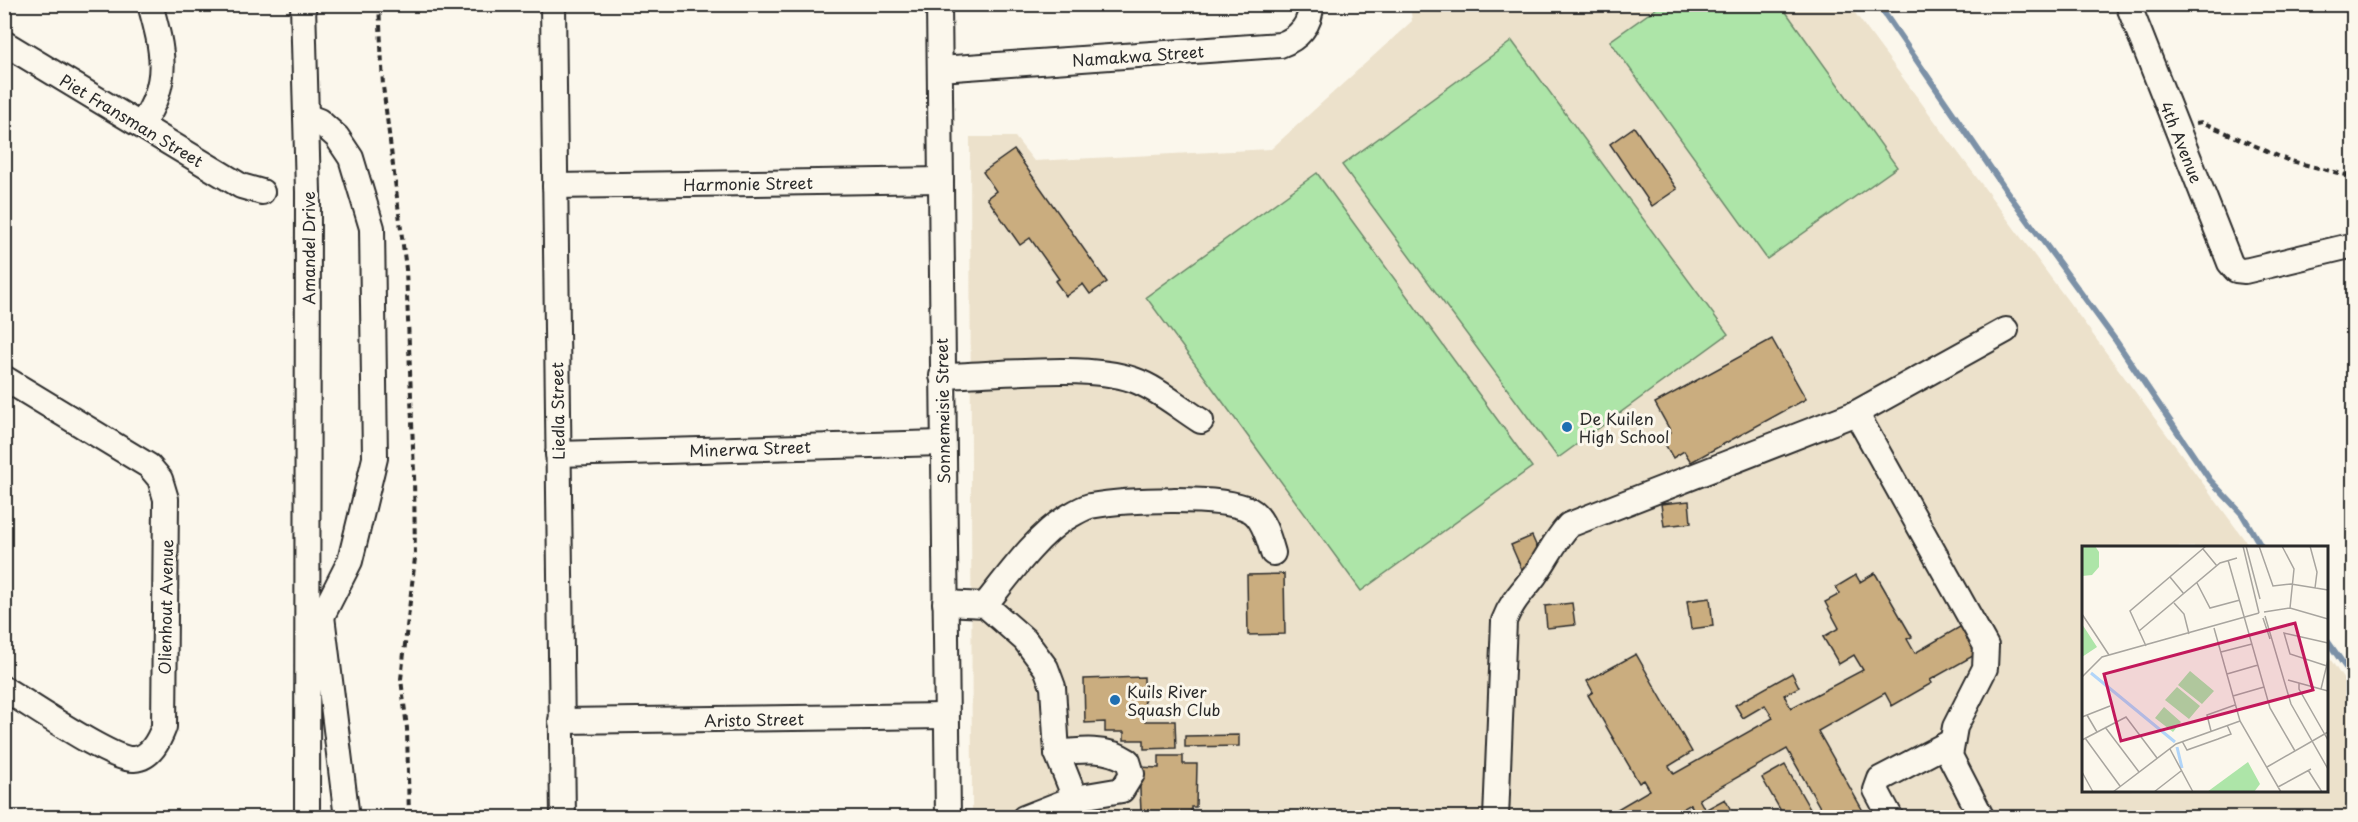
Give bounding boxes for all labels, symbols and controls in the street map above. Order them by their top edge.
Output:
street label: Namakwa Street [1071,38,1205,72]
street label: Piet Fransman Street [56,68,209,173]
street label: 4th Avenue [2155,98,2209,187]
street label: Harmonie Street [683,170,814,196]
street label: Amandel Drive [296,191,320,305]
street label: Sonnemeisie Street [929,338,955,484]
street label: Liedla Street [544,361,570,460]
place label: De Kuilen High School [1579,406,1669,448]
marker: De Kuilen High School [1560,420,1574,434]
street label: Minerwa Street [689,434,812,462]
street label: Olienhout Avenue [152,539,178,675]
inset map [2082,546,2328,792]
place label: Kuils River Squash Club [1127,679,1220,721]
marker: Kuils River Squash Club [1108,693,1122,707]
street label: Aristo Street [704,706,805,732]

